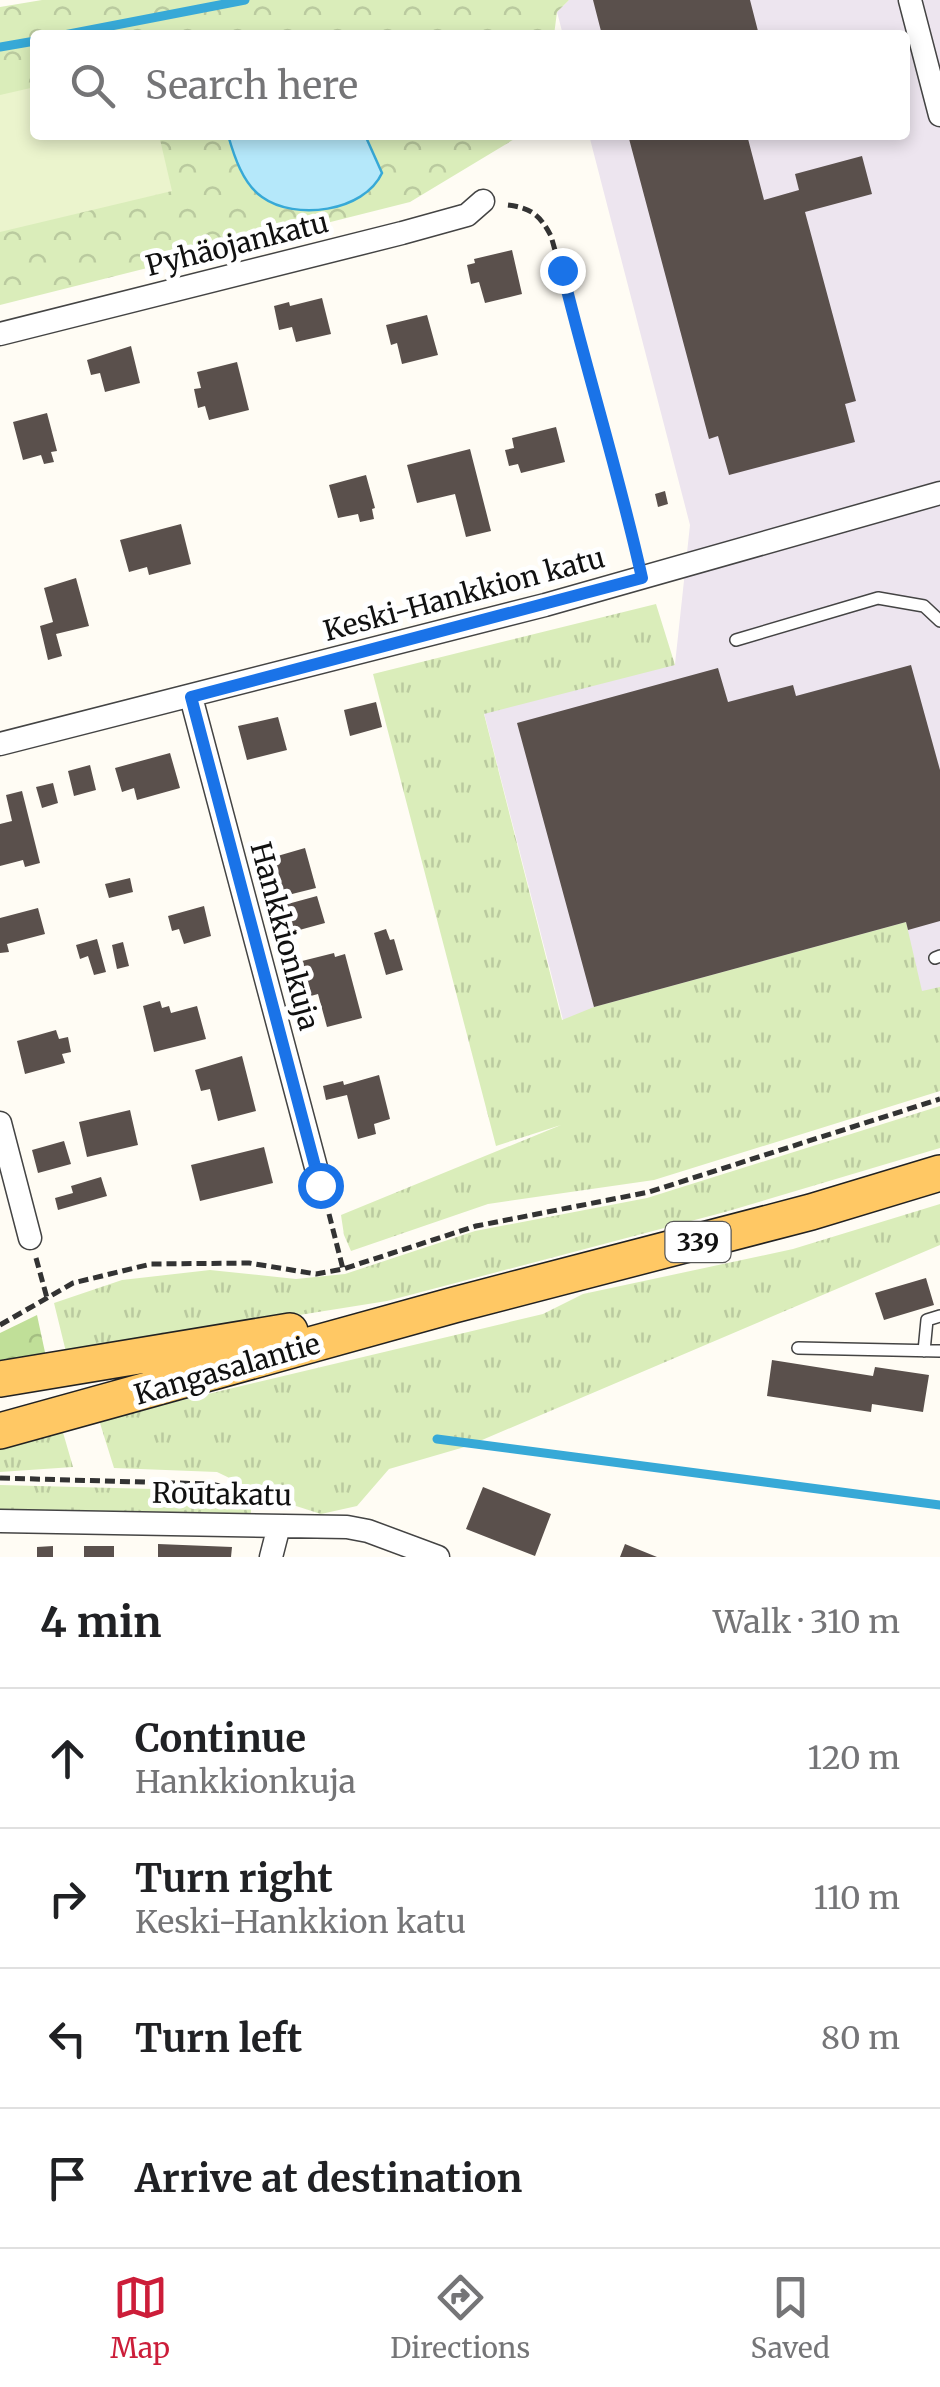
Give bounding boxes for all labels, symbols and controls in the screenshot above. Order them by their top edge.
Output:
search box [30,30,910,140]
icon: search [65,58,120,113]
text: Search here [145,62,358,109]
street label: Pyhäojankatu [142,204,332,284]
route end [540,248,586,294]
street label: Keski-Hankkion katu [319,539,609,649]
street label: Hankkionkuja [243,838,327,1034]
route start [298,1163,344,1209]
road number: 339 [666,1222,730,1262]
street label: Kangasalantie [130,1325,324,1413]
street label: Routakatu [152,1475,292,1513]
text: 4 min [40,1596,162,1648]
text: Walk · 310 m [713,1602,900,1642]
text: Continue [135,1715,306,1762]
icon: ahead [40,1731,95,1786]
text: 120 m [808,1738,900,1778]
text: Hankkionkuja [135,1762,356,1802]
text: Turn right [135,1855,333,1902]
icon: right [40,1871,95,1926]
text: 110 m [813,1878,900,1918]
text: Keski-Hankkion katu [135,1902,466,1942]
icon: left [40,2011,95,2066]
text: Turn left [135,2015,302,2062]
text: 80 m [821,2018,900,2058]
icon: arrive [40,2151,95,2206]
text: Arrive at destination [135,2155,522,2202]
tab: Map [110,2270,170,2366]
tab: Directions [390,2270,530,2366]
tab: Saved [750,2270,830,2366]

